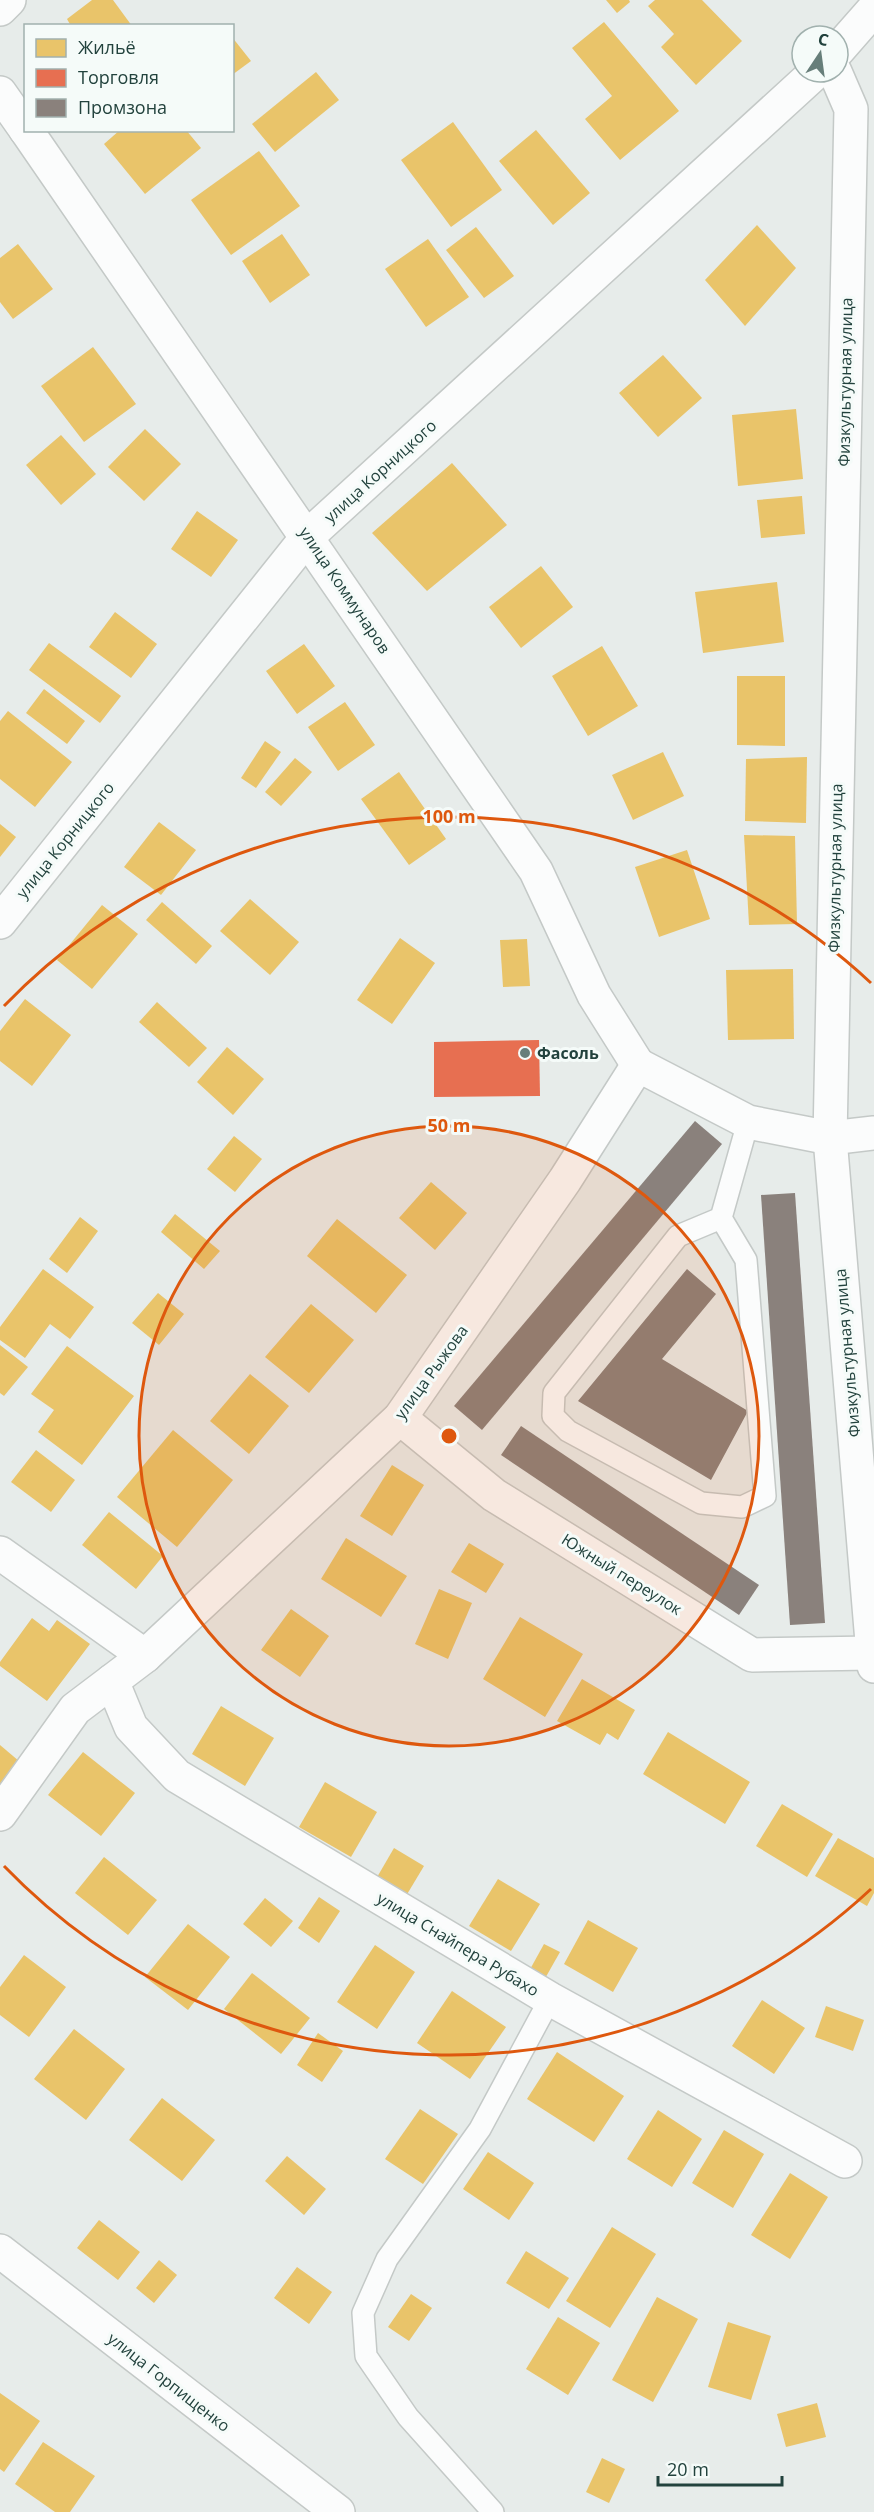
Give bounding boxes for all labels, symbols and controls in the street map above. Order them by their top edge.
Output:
legend [24,24,234,132]
north arrow [790,24,850,84]
text: С [816,28,831,51]
text: Жильё [78,35,136,59]
text: Торговля [78,65,159,89]
text: Промзона [78,95,167,119]
street label: Физкультурная улица [833,297,857,467]
street label: улица Корницкого [319,415,441,527]
street label: улица Коммунаров [294,522,396,658]
street label: улица Корницкого [11,777,119,903]
street label: Физкультурная улица [823,783,847,953]
text: 100 m [422,804,476,828]
place label: Фасоль [537,1042,599,1064]
marker: Фасоль [518,1046,532,1060]
text: 50 m [428,1113,470,1137]
street label: Физкультурная улица [829,1268,865,1438]
street label: улица Рыжова [389,1320,473,1424]
centre of rings [439,1426,459,1446]
street label: Южный переулок [558,1528,687,1620]
street label: улица Снайпера Рубахо [373,1887,543,2001]
street label: улица Горпищенко [103,2327,235,2437]
scale bar [658,2449,782,2487]
text: 20 m [667,2457,709,2481]

